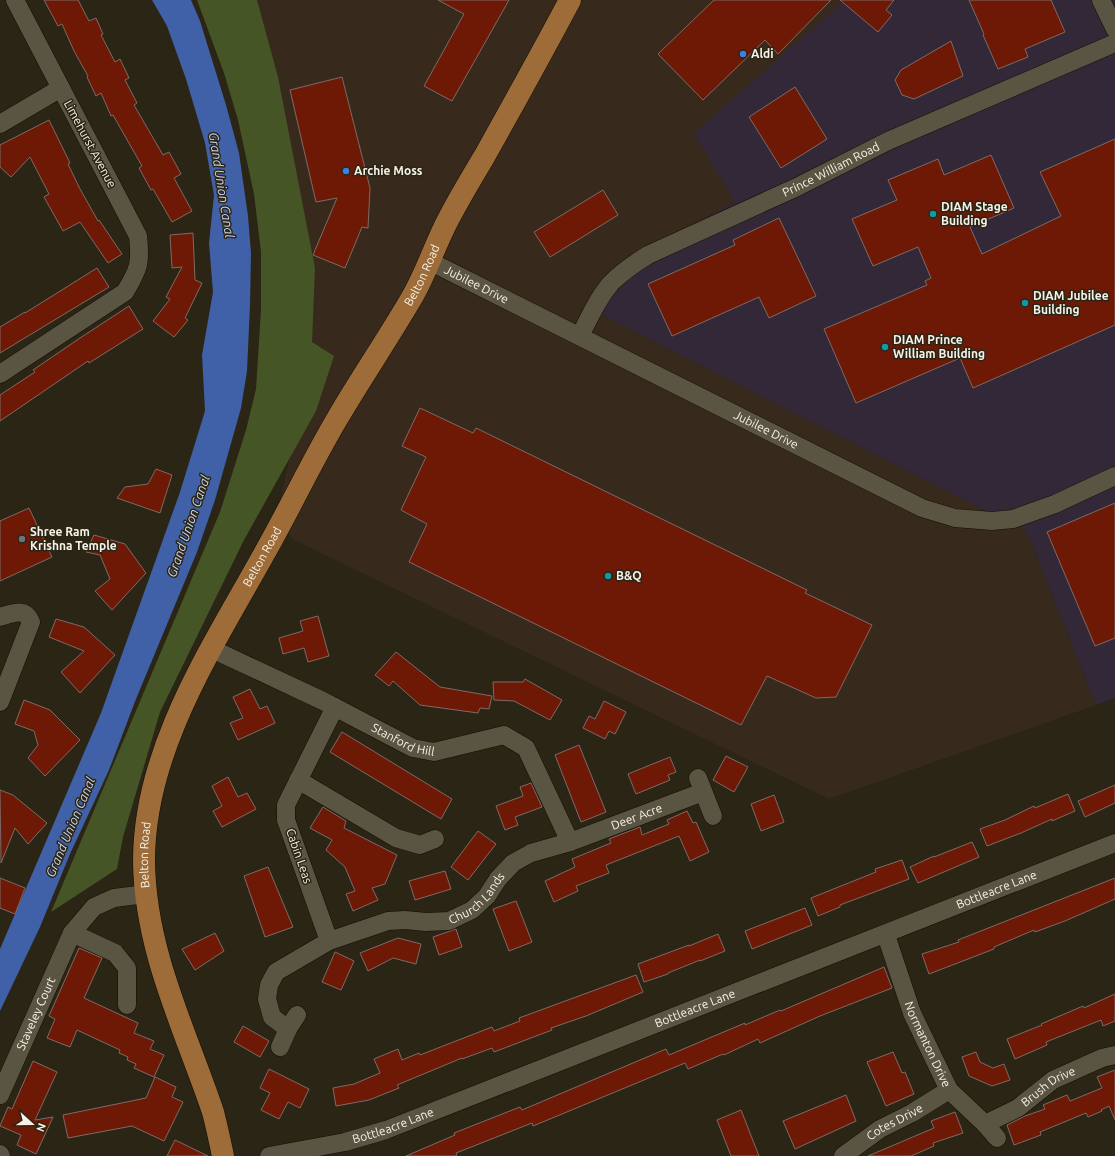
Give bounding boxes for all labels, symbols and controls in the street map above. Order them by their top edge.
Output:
place label: Aldi [751,47,774,60]
marker: Aldi [738,49,748,59]
street label: Limehurst Avenue [62,98,119,190]
water label: Grand Union Canal [207,131,237,239]
street label: Prince William Road [780,139,881,199]
place label: Archie Moss [354,164,423,177]
marker: Archie Moss [341,166,351,176]
place label: DIAM Stage Building [941,200,1008,227]
marker: DIAM Stage Building [928,209,938,219]
street label: Belton Road [401,242,442,308]
street label: Jubilee Drive [442,263,511,306]
place label: DIAM Jubilee Building [1033,289,1109,316]
marker: DIAM Jubilee Building [1020,298,1030,308]
place label: DIAM Prince William Building [893,333,985,360]
marker: DIAM Prince William Building [880,342,890,352]
street label: Jubilee Drive [732,408,801,451]
water label: Grand Union Canal [164,473,212,579]
place label: Shree Ram Krishna Temple [30,525,117,552]
street label: Belton Road [240,525,284,589]
marker: Shree Ram Krishna Temple [17,534,27,544]
place label: B&Q [616,569,642,582]
marker: B&Q [603,571,613,581]
street label: Stanford Hill [370,721,436,758]
water label: Grand Union Canal [43,775,97,879]
street label: Deer Acre [609,801,664,832]
street label: Belton Road [137,821,153,889]
street label: Cabin Leas [284,827,315,885]
street label: Bottleacre Lane [954,868,1038,911]
street label: Church Lands [446,870,507,926]
street label: Staveley Court [14,975,58,1052]
street label: Bottleacre Lane [653,986,737,1030]
street label: Normanton Drive [903,1000,954,1089]
street label: Brush Drive [1018,1064,1077,1109]
street label: Cotes Drive [864,1101,925,1143]
north arrow [12,1104,52,1144]
street label: Bottleacre Lane [351,1105,435,1145]
text: N [34,1122,48,1134]

